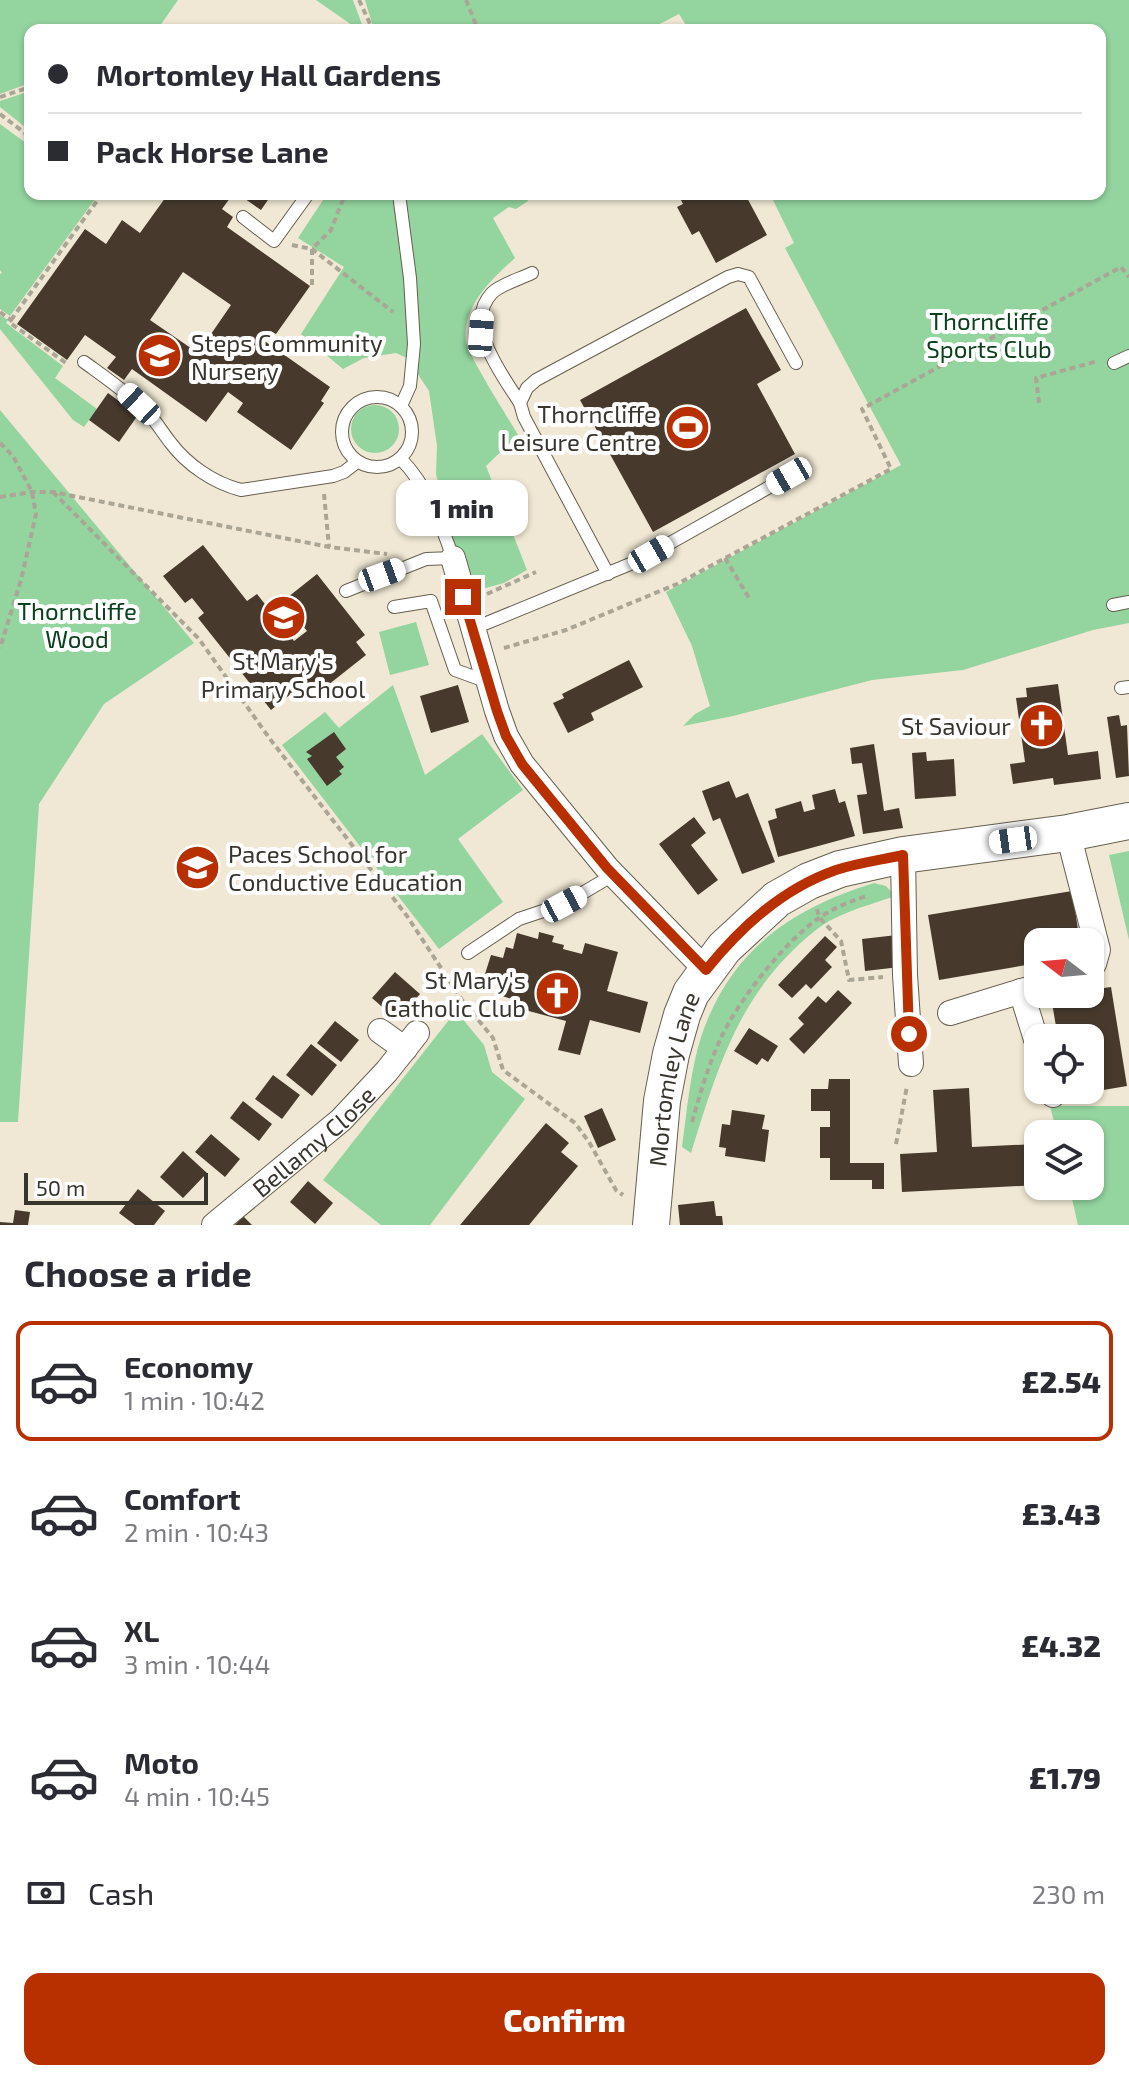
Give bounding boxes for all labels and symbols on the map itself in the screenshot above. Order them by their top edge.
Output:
park label: Thorncliffe Sports Club [926,306,1052,363]
car [467,308,495,358]
place label: Steps Community Nursery [191,328,383,385]
school or university icon: Steps Community Nursery [136,332,184,380]
car [113,379,165,429]
place label: Thorncliffe Leisure Centre [501,399,657,456]
sports icon: Thorncliffe Leisure Centre [664,403,712,451]
car [762,454,816,498]
callout: 1 min [397,481,529,537]
car [624,532,678,576]
car [355,556,409,594]
route end [445,579,481,615]
school or university icon: St Mary's Primary School [259,594,307,642]
park label: Thorncliffe Wood [17,596,137,653]
place label: St Mary's Primary School [201,646,365,703]
church icon: St Saviour [1018,701,1066,749]
place label: St Saviour [901,711,1011,740]
car [988,825,1038,855]
place label: Paces School for Conductive Education [228,839,463,896]
school or university icon: Paces School for Conductive Education [173,843,221,891]
car [537,882,591,926]
north arrow [1024,928,1104,1008]
place label: St Mary's Catholic Club [384,965,526,1022]
church icon: St Mary's Catholic Club [533,969,581,1017]
street label: Mortomley Lane [642,987,705,1168]
route start [891,1016,927,1052]
street label: Bellamy Close [246,1080,380,1202]
scale bar [24,1169,208,1205]

